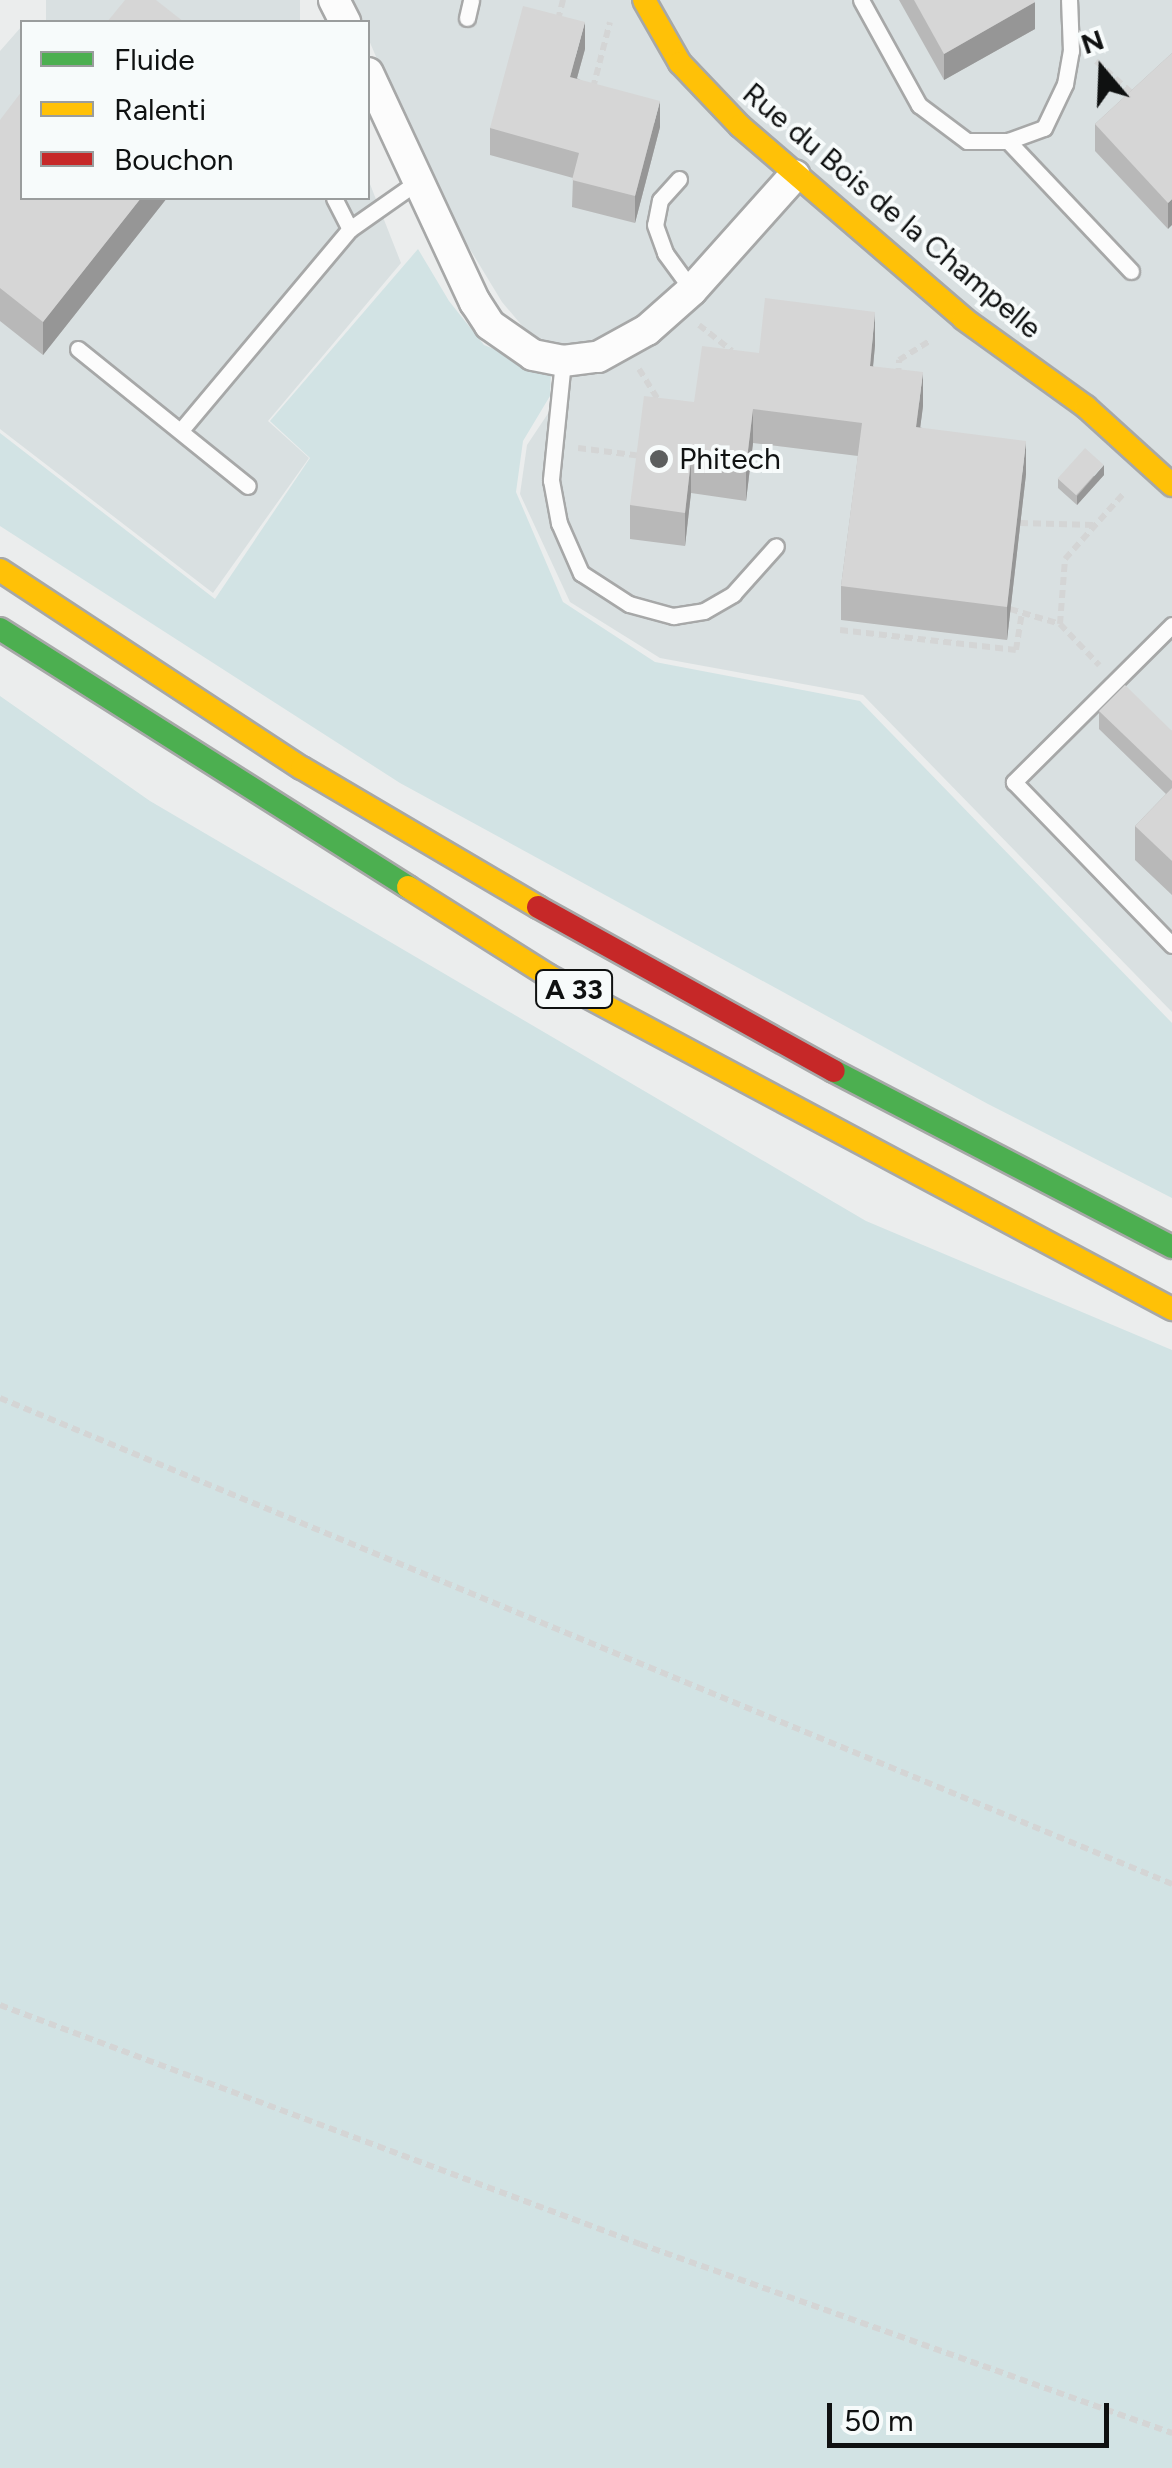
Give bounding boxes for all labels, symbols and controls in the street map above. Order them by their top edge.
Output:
legend [20,20,370,200]
north arrow [1052,20,1152,120]
text: N [1076,22,1108,61]
text: Fluide [114,41,195,78]
street label: Rue du Bois de la Champelle [735,76,1049,346]
text: Ralenti [114,91,206,128]
text: Bouchon [114,141,234,178]
place label: Phitech [679,441,781,477]
marker: Phitech [648,448,670,470]
road number: A 33 [534,966,614,1012]
scale bar [832,2383,1114,2445]
text: 50 m [844,2402,913,2439]

